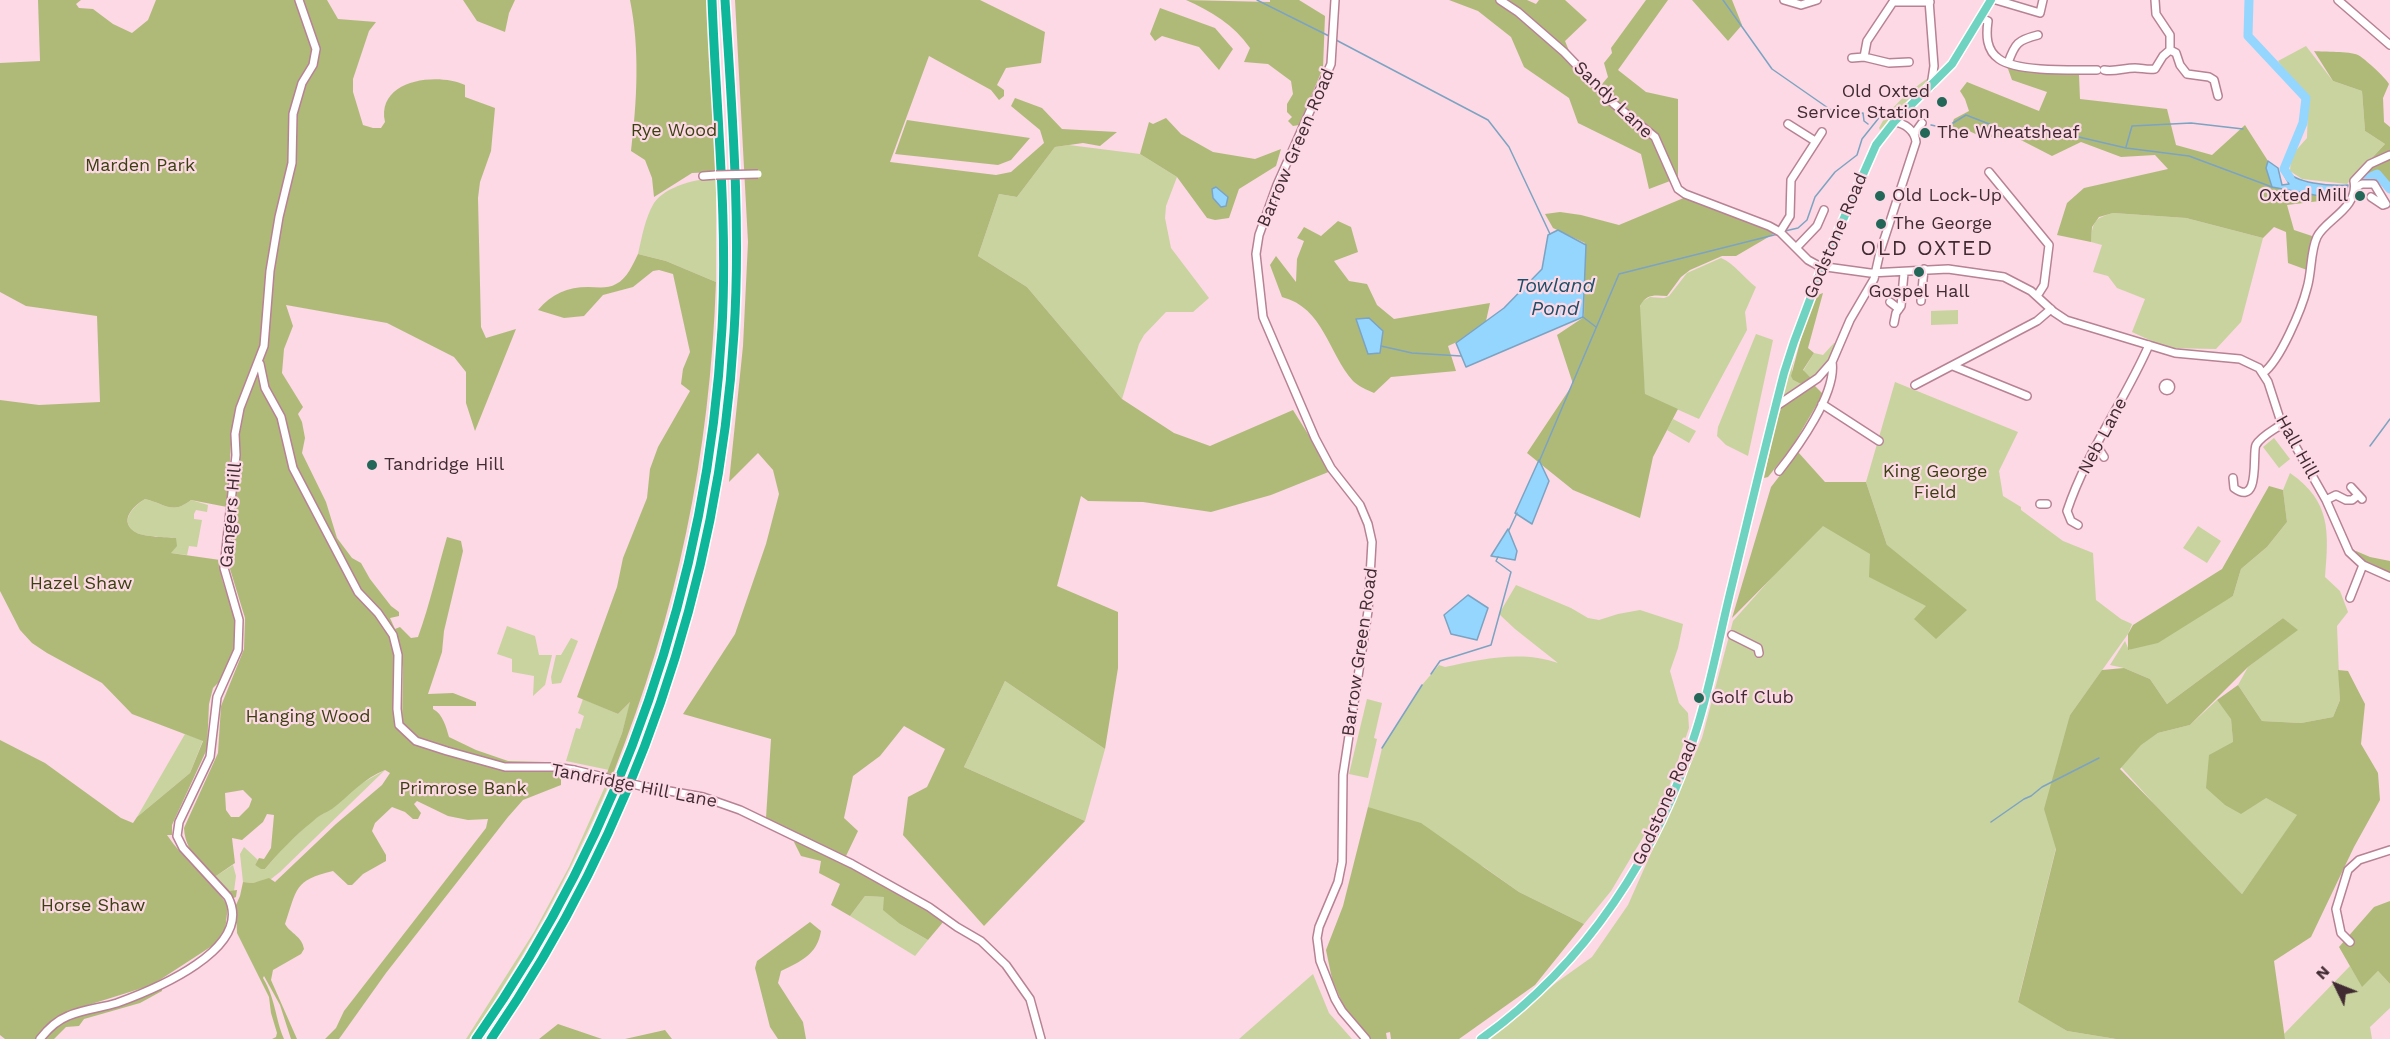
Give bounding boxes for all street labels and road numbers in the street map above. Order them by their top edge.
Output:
street label: Sandy Lane [1569,57,1657,143]
street label: Barrow Green Road [1253,65,1339,231]
street label: Godstone Road [1800,170,1872,302]
street label: Neb Lane [2074,394,2132,478]
street label: Hall Hill [2271,411,2323,483]
street label: Gangers Hill [216,461,246,569]
street label: Barrow Green Road [1337,566,1383,738]
street label: Godstone Road [1628,737,1702,869]
street label: Tandridge Hill Lane [549,759,719,813]

